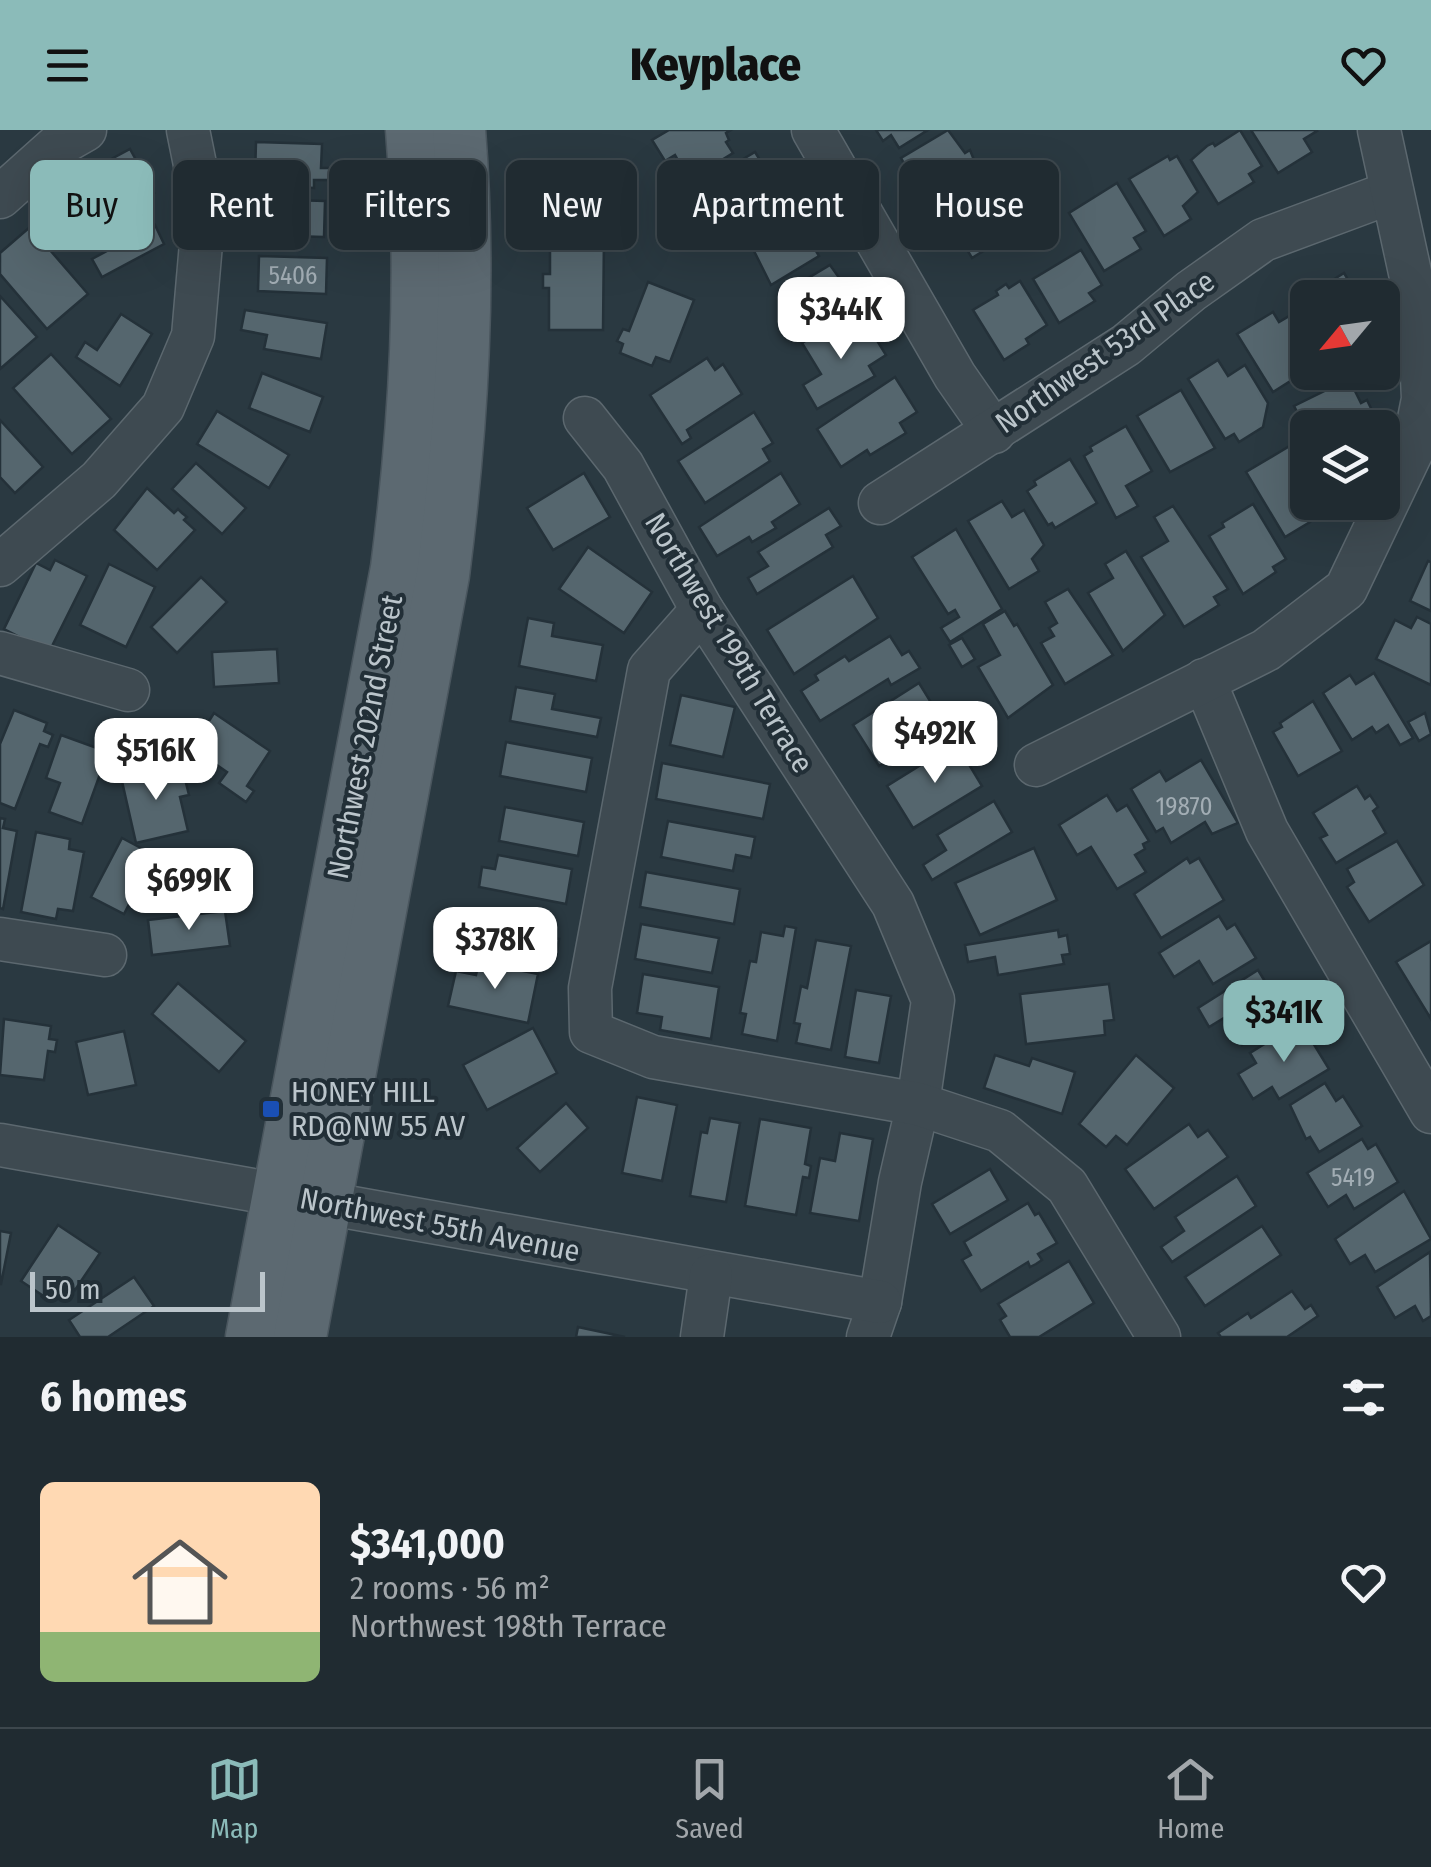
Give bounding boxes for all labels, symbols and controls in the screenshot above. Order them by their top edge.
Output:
icon: menu [40,38,95,93]
text: Keyplace [630,38,801,92]
icon: heart [1336,38,1391,93]
chip: Buy [30,160,153,250]
chip: Rent [173,160,309,250]
chip: Filters [329,160,486,250]
chip: New [506,160,637,250]
chip: Apartment [657,160,879,250]
chip: House [899,160,1059,250]
house number: 5406 [268,261,318,291]
street label: Northwest 53rd Place [989,263,1221,441]
pin: $344K [771,277,911,362]
north arrow [1290,280,1400,390]
map controls [1290,280,1400,520]
text: $344K [800,290,882,328]
button: layers [1290,410,1400,520]
street label: Northwest 199th Terrace [637,507,821,779]
street label: Northwest 202nd Street [320,592,410,882]
pin: $492K [865,701,1005,786]
text: $492K [894,714,976,752]
pin: $516K [86,718,226,803]
text: $516K [117,731,195,769]
house number: 19870 [1156,792,1212,822]
pin: $699K [119,848,259,933]
text: $699K [147,861,231,899]
pin: $378K [425,907,565,992]
text: $378K [455,920,535,958]
pin: $341K [1214,980,1354,1065]
text: $341K [1245,993,1323,1031]
place label: HONEY HILL RD@NW 55 AV [291,1074,466,1144]
marker: HONEY HILL RD@NW 55 AV [260,1098,282,1120]
house number: 5419 [1331,1163,1375,1193]
street label: Northwest 55th Avenue [297,1180,583,1270]
scale bar [30,1267,265,1312]
text: 50 m [45,1273,101,1306]
icon: filters [1336,1370,1391,1425]
text: 6 homes [40,1372,187,1422]
text: $341,000 [350,1519,505,1569]
icon: home [120,1522,240,1642]
icon: heart [1336,1555,1391,1610]
text: 2 rooms · 56 m² [350,1569,550,1607]
text: Northwest 198th Terrace [350,1607,667,1645]
tab: Map [207,1752,262,1845]
tab: Saved [675,1752,744,1845]
tab: Home [1157,1752,1224,1845]

